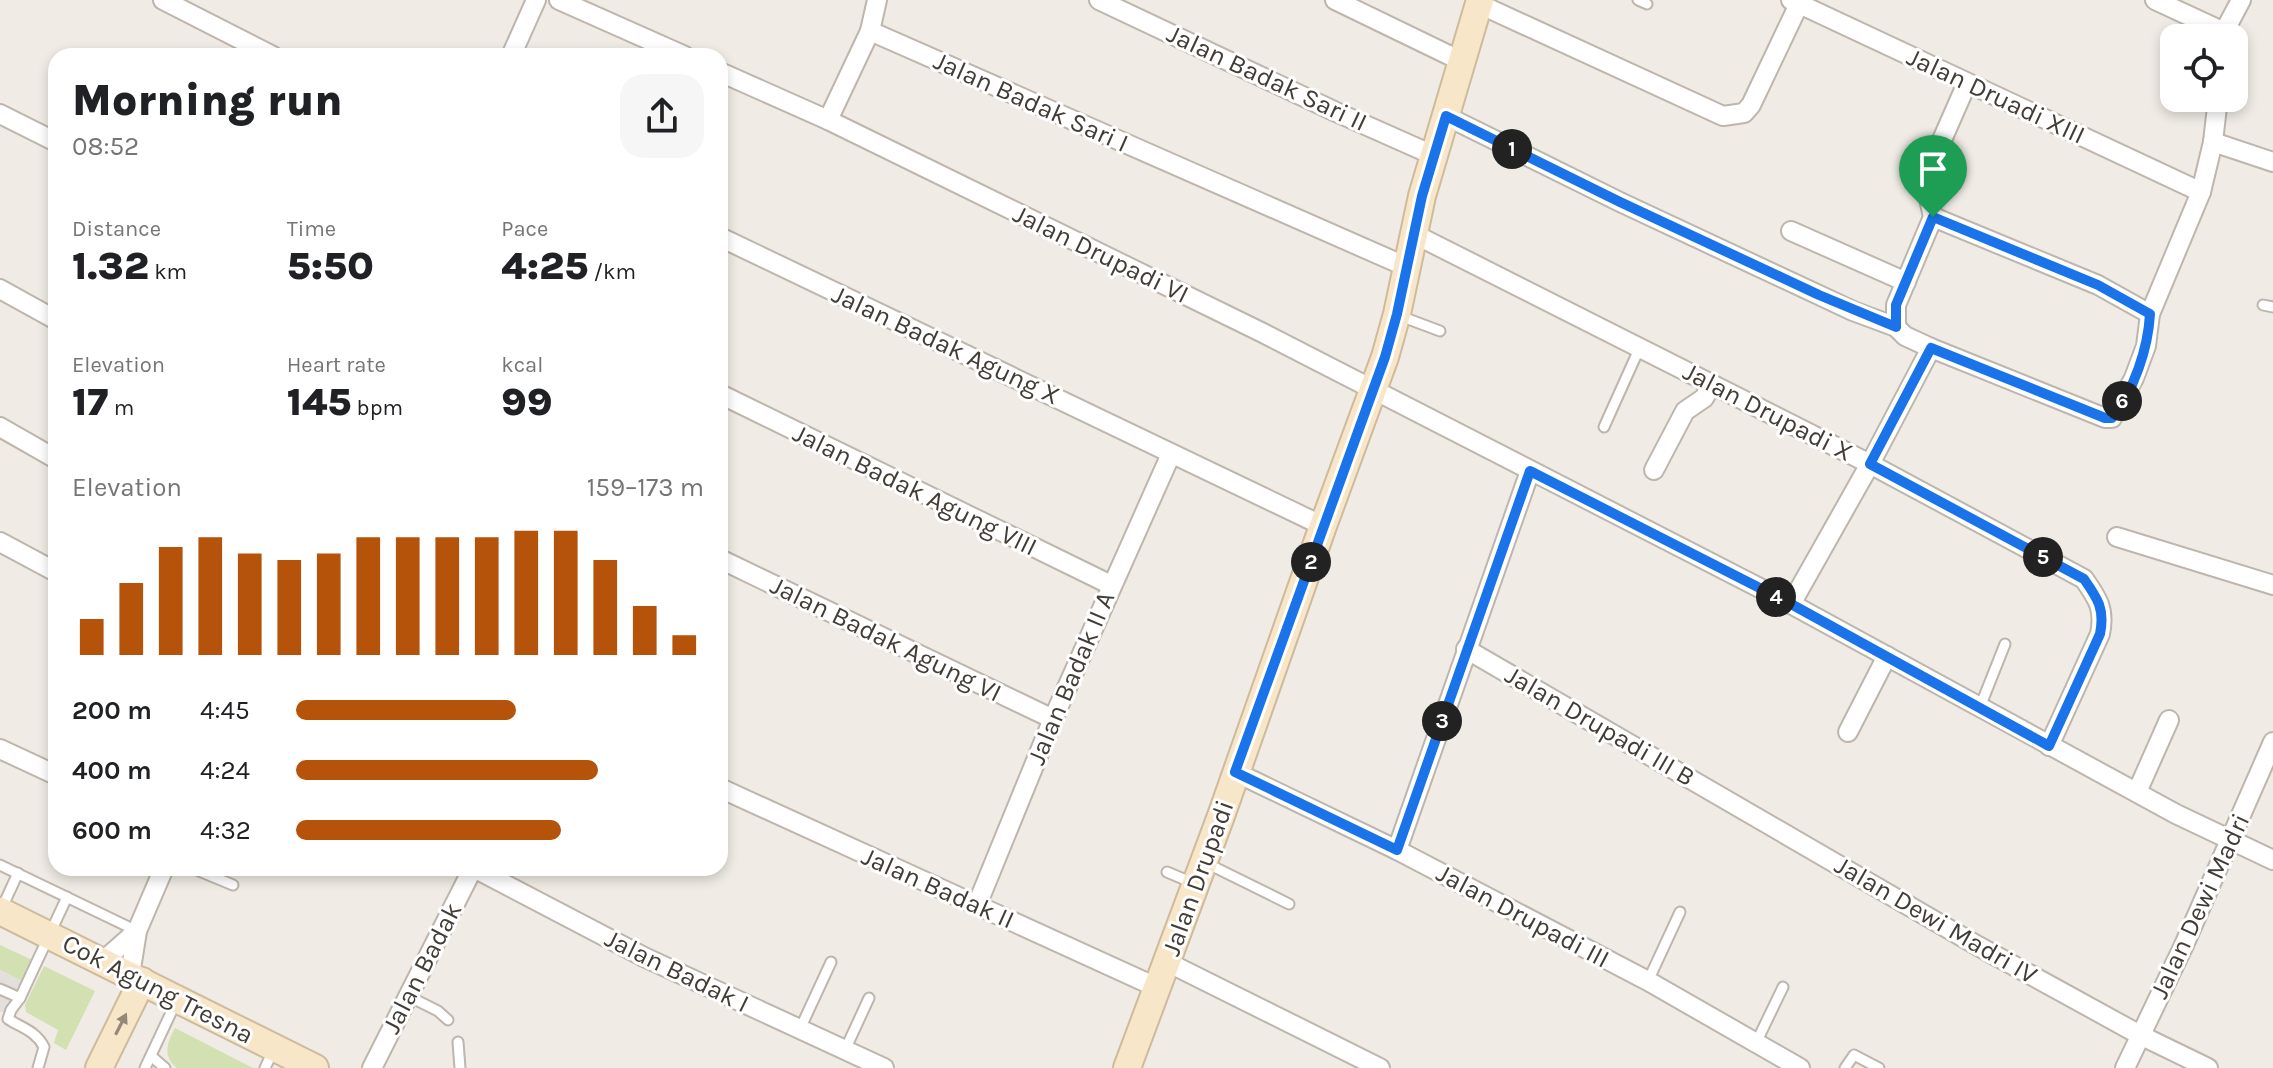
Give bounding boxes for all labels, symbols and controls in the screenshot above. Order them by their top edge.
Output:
street label: Jalan Badak Sari II [1162,18,1372,138]
map controls [2160,24,2248,112]
button: locate [2160,24,2248,112]
street label: Jalan Druadi XIII [1902,41,2090,151]
street label: Jalan Badak Sari I [929,45,1133,159]
button: share [620,74,704,158]
text: Morning run [72,75,343,126]
pin: 1 [1492,129,1532,169]
text: 08:52 [72,131,139,162]
pin [1899,135,1967,217]
text: 1 [1508,136,1516,162]
icon: arrive [1911,147,1955,191]
street label: Jalan Drupadi VI [1008,198,1194,310]
text: Distance [72,216,161,242]
text: Time [287,216,336,242]
text: Pace [501,216,548,242]
text: 1.32 [72,242,149,289]
text: 5:50 [287,242,374,289]
text: 4:25 [501,242,588,289]
text: km [149,259,187,285]
text: /km [588,259,636,285]
street label: Jalan Badak Agung X [827,279,1065,411]
text: Elevation [72,352,165,378]
text: Heart rate [287,352,386,378]
text: kcal [501,352,543,378]
street label: Jalan Drupadi X [1678,356,1858,468]
text: 17 [72,378,108,425]
text: 145 [287,378,351,425]
text: 99 [501,378,553,425]
pin: 6 [2102,381,2142,421]
text: 6 [2115,388,2129,414]
text: m [108,395,134,421]
text: bpm [351,395,403,421]
street label: Jalan Badak Agung VIII [788,417,1042,563]
text: Elevation [72,472,182,503]
text: 159–173 m [587,472,704,503]
pin: 5 [2023,537,2063,577]
pin: 2 [1291,542,1331,582]
text: 5 [2037,544,2049,570]
text: 2 [1304,549,1318,575]
street label: Jalan Badak Agung VI [765,570,1007,708]
pin: 4 [1756,577,1796,617]
text: 4 [1769,584,1783,610]
street label: Jalan Badak II A [1021,587,1121,769]
street label: Jalan Drupadi III B [1500,659,1700,793]
text: 200 m [72,695,152,726]
text: 4:45 [200,695,250,726]
pin: 3 [1422,701,1462,741]
text: 3 [1435,708,1449,734]
text: 400 m [72,755,152,786]
text: 4:24 [200,755,250,786]
street label: Jalan Drupadi [1156,796,1240,960]
street label: Jalan Dewi Madri [2144,809,2256,1003]
text: 600 m [72,815,152,846]
text: 4:32 [200,815,251,846]
street label: Jalan Badak II [857,841,1019,935]
street label: Jalan Dewi Madri IV [1829,849,2043,991]
street label: Jalan Drupadi III [1431,857,1615,975]
street label: Jalan Badak [376,897,468,1039]
street label: Jalan Badak I [600,923,754,1019]
street label: Cok Agung Tresna [57,927,259,1051]
one-way arrow [114,1013,127,1036]

